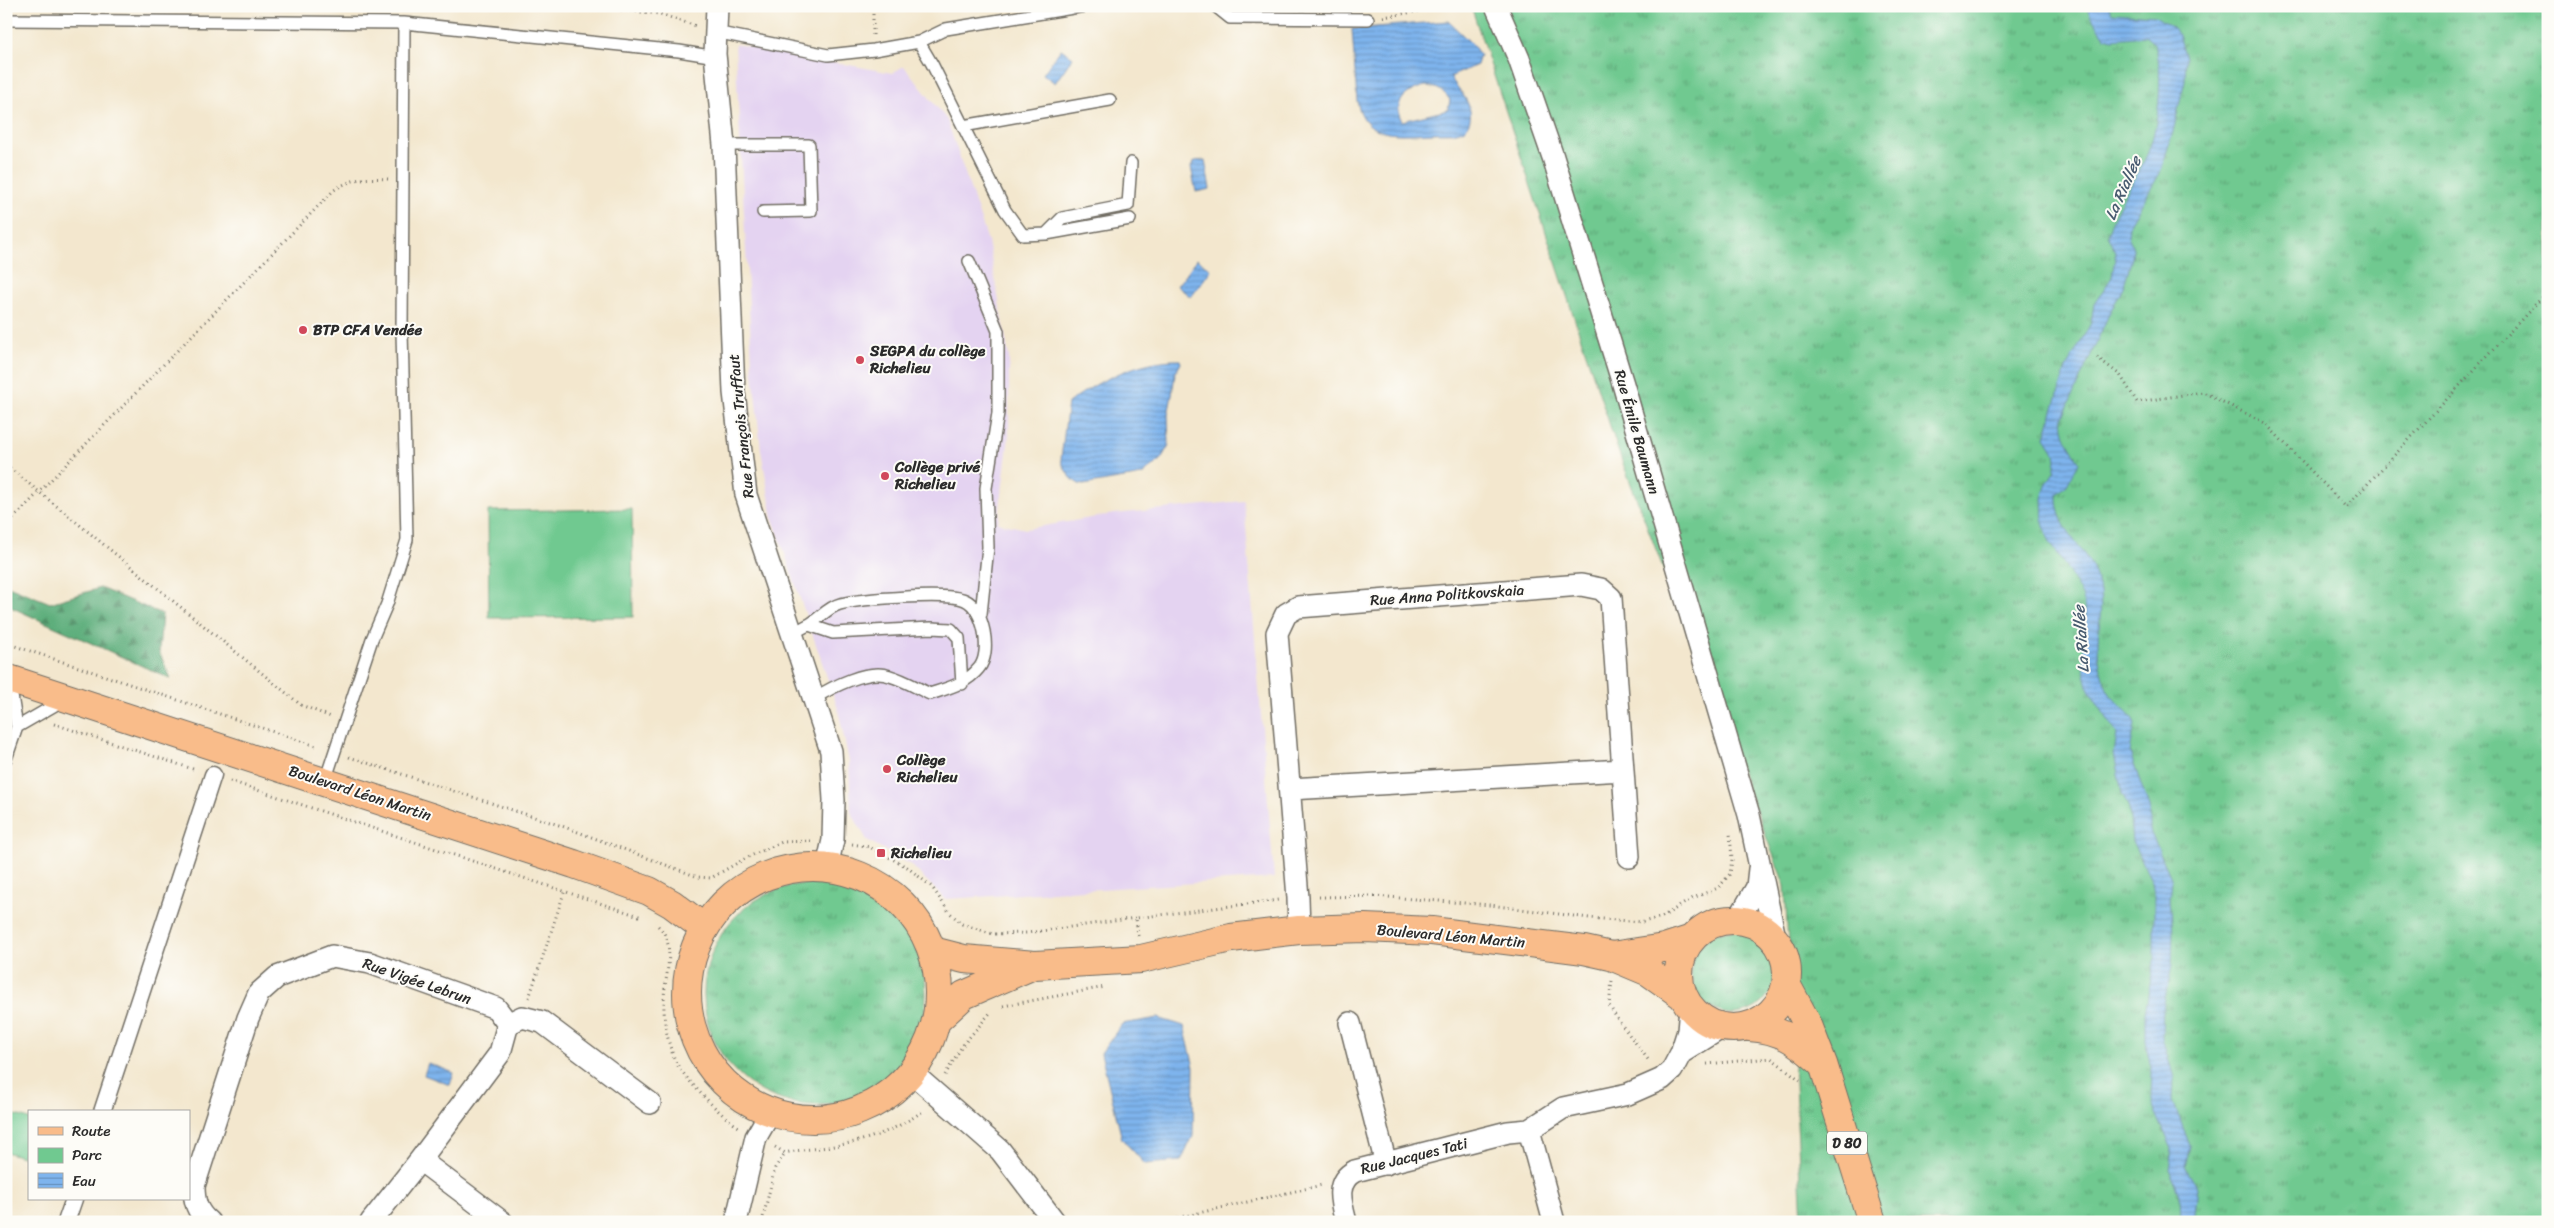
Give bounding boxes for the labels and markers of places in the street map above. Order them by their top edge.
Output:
place label: BTP CFA Vendée [313,317,423,343]
marker: BTP CFA Vendée [297,324,309,336]
place label: SEGPA du collège Richelieu [869,338,986,381]
marker: SEGPA du collège Richelieu [854,354,866,366]
place label: Collège privé Richelieu [894,454,981,497]
marker: Collège privé Richelieu [879,470,891,482]
place label: Collège Richelieu [896,747,958,790]
marker: Collège Richelieu [881,763,893,775]
place label: Richelieu [890,840,952,866]
marker: Richelieu [875,847,887,859]

